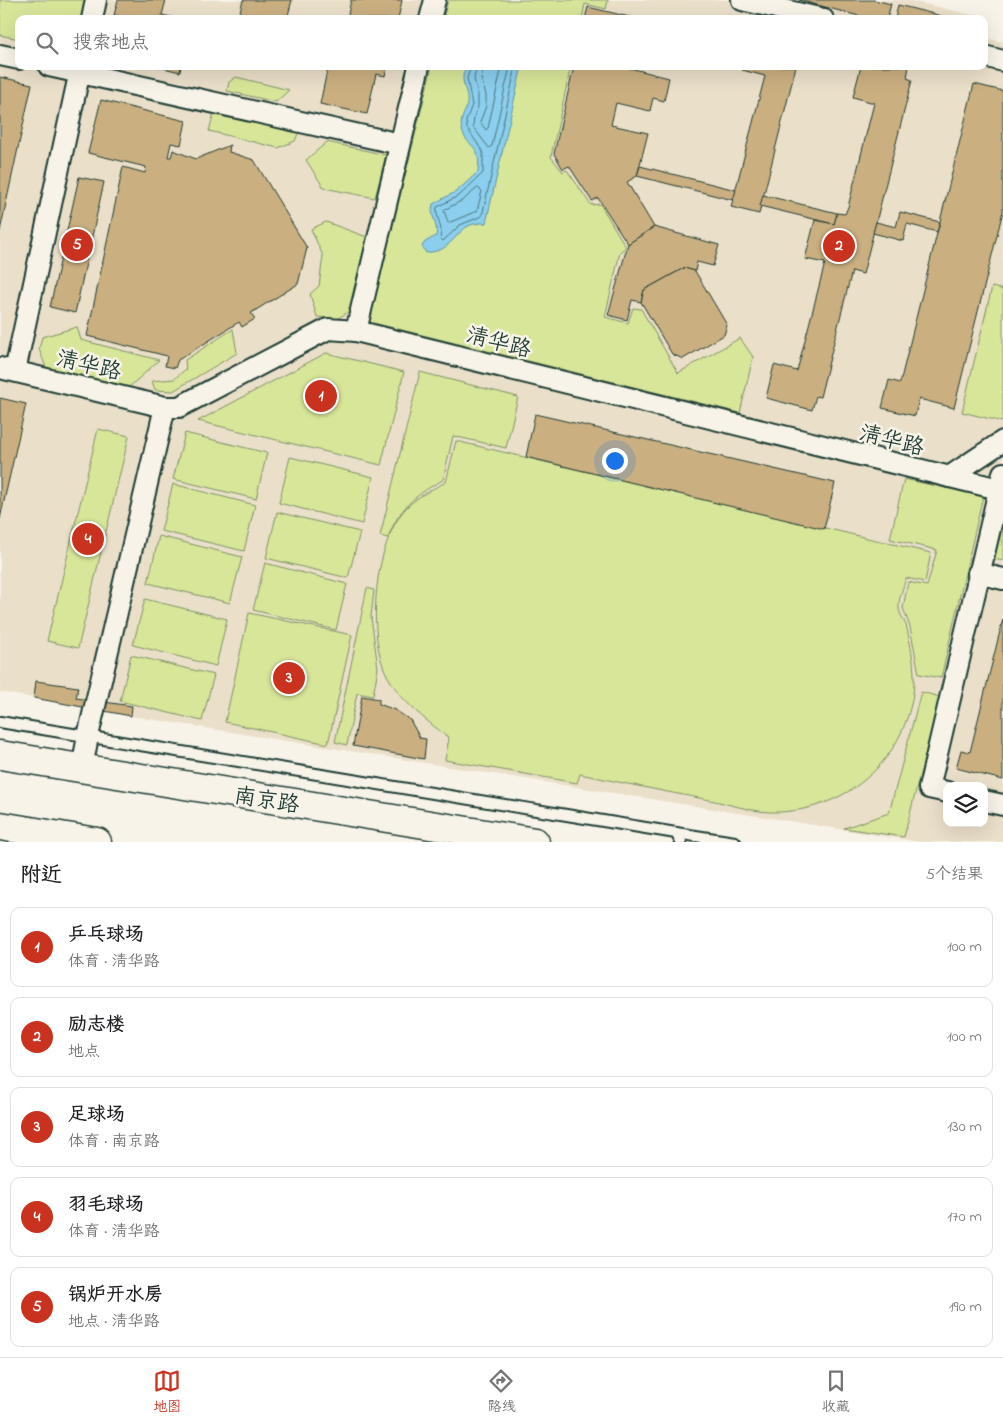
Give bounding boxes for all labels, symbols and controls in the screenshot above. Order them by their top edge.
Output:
search box [15,15,988,70]
icon: search [33,29,61,57]
text: 搜索地点 [73,30,149,57]
pin: 5 [61,226,93,264]
pin: 2 [823,227,855,265]
street label: 清华路 [462,320,534,367]
street label: 清华路 [53,344,124,390]
pin: 1 [305,377,337,415]
street label: 清华路 [855,418,927,465]
your location [602,448,628,474]
pin: 4 [72,520,104,558]
pin: 3 [273,659,305,697]
street label: 南京路 [231,781,302,823]
map controls [943,782,988,827]
button: layers [943,782,988,827]
text: 附近 [20,861,62,891]
text: 5个结果 [926,863,983,887]
text: 乒乓球场 [68,922,144,949]
text: 1 [34,935,40,959]
text: 100 m [947,935,982,959]
text: 体育 · 清华路 [68,950,159,974]
text: 励志楼 [68,1012,125,1039]
text: 2 [33,1025,41,1049]
text: 100 m [947,1025,982,1049]
text: 地点 [68,1040,100,1064]
text: 足球场 [68,1102,125,1129]
text: 3 [34,1115,40,1139]
text: 130 m [947,1115,982,1139]
text: 体育 · 南京路 [68,1130,159,1154]
text: 羽毛球场 [68,1192,144,1219]
text: 4 [34,1205,40,1229]
text: 170 m [947,1205,982,1229]
text: 体育 · 清华路 [68,1220,159,1244]
text: 锅炉开水房 [68,1282,163,1309]
text: 5 [32,1295,42,1319]
text: 190 m [949,1295,982,1319]
text: 地点 · 清华路 [68,1310,159,1334]
tab: 地图 [153,1367,181,1418]
tab: 路线 [487,1367,515,1418]
tab: 收藏 [822,1367,850,1418]

